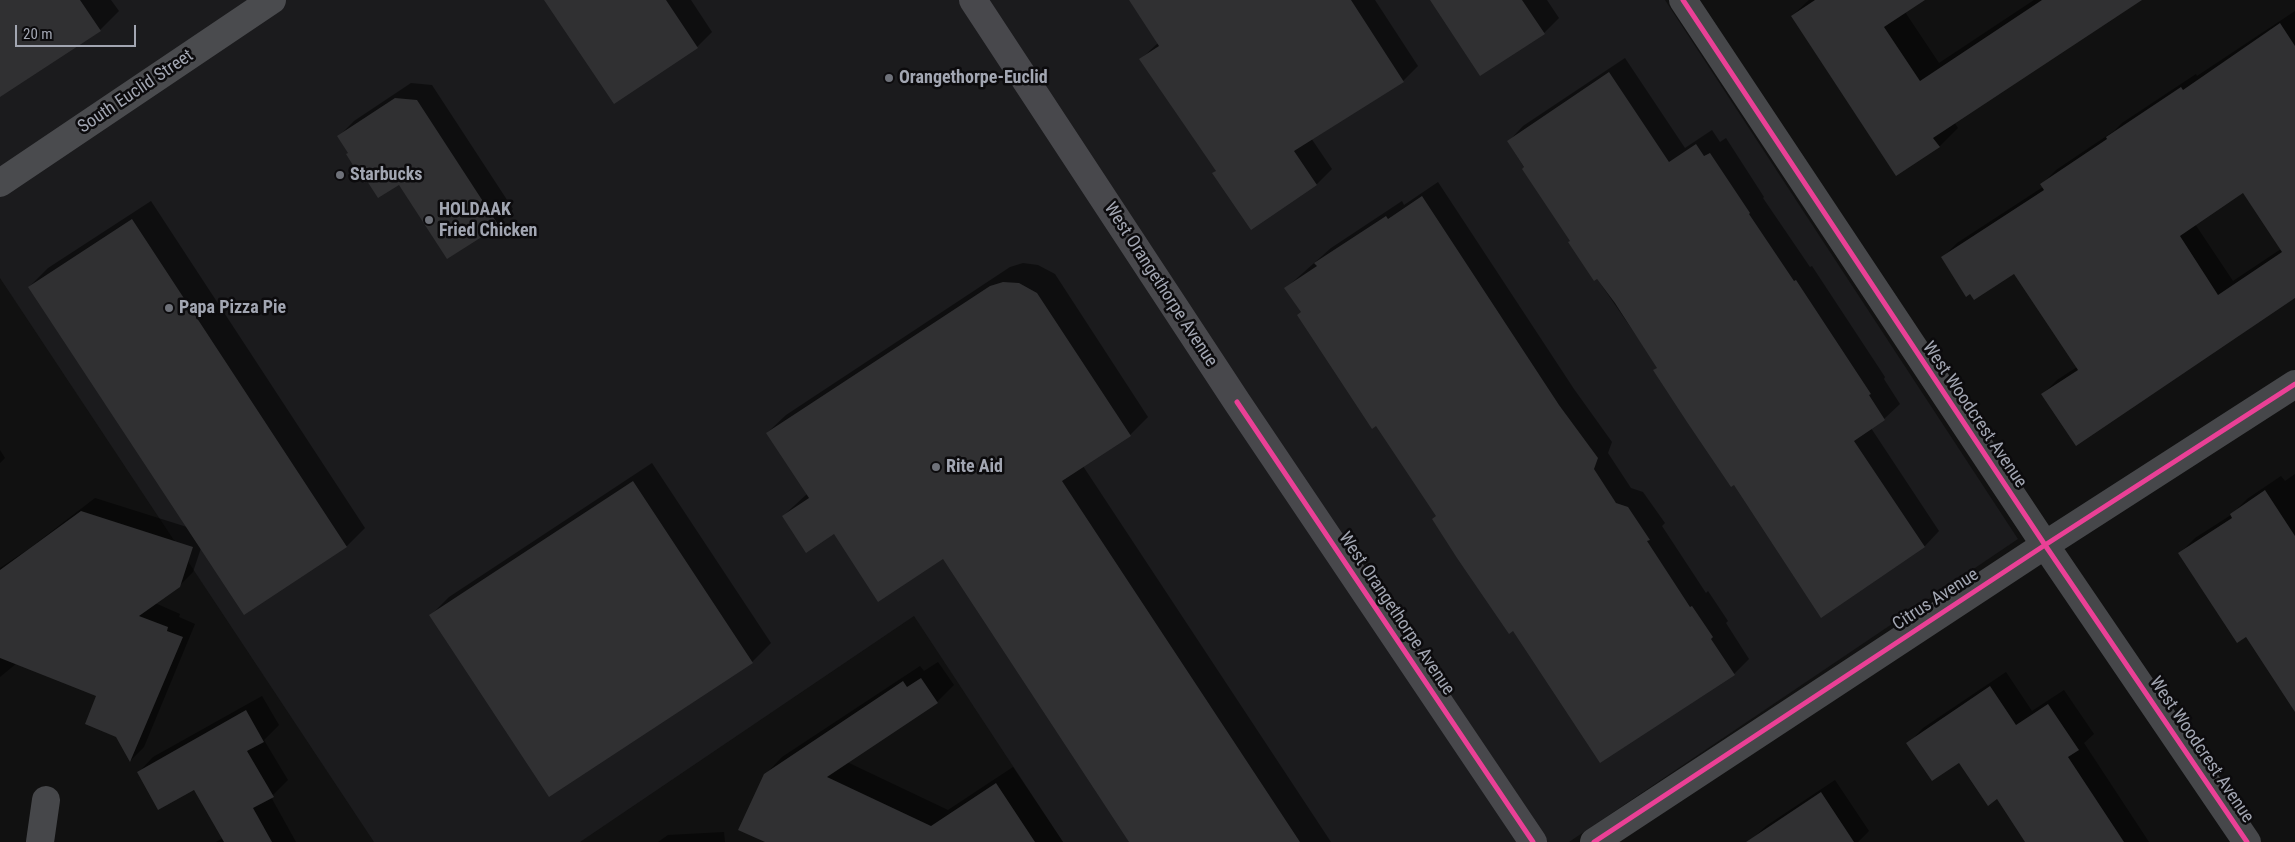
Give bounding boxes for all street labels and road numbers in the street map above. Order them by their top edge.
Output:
street label: South Euclid Street [74,45,198,139]
street label: West Orangethorpe Avenue [1099,199,1221,371]
street label: West Woodcrest Avenue [1917,338,2031,492]
street label: West Orangethorpe Avenue [1333,528,1459,700]
street label: Citrus Avenue [1889,564,1983,636]
street label: West Woodcrest Avenue [2144,673,2258,827]

